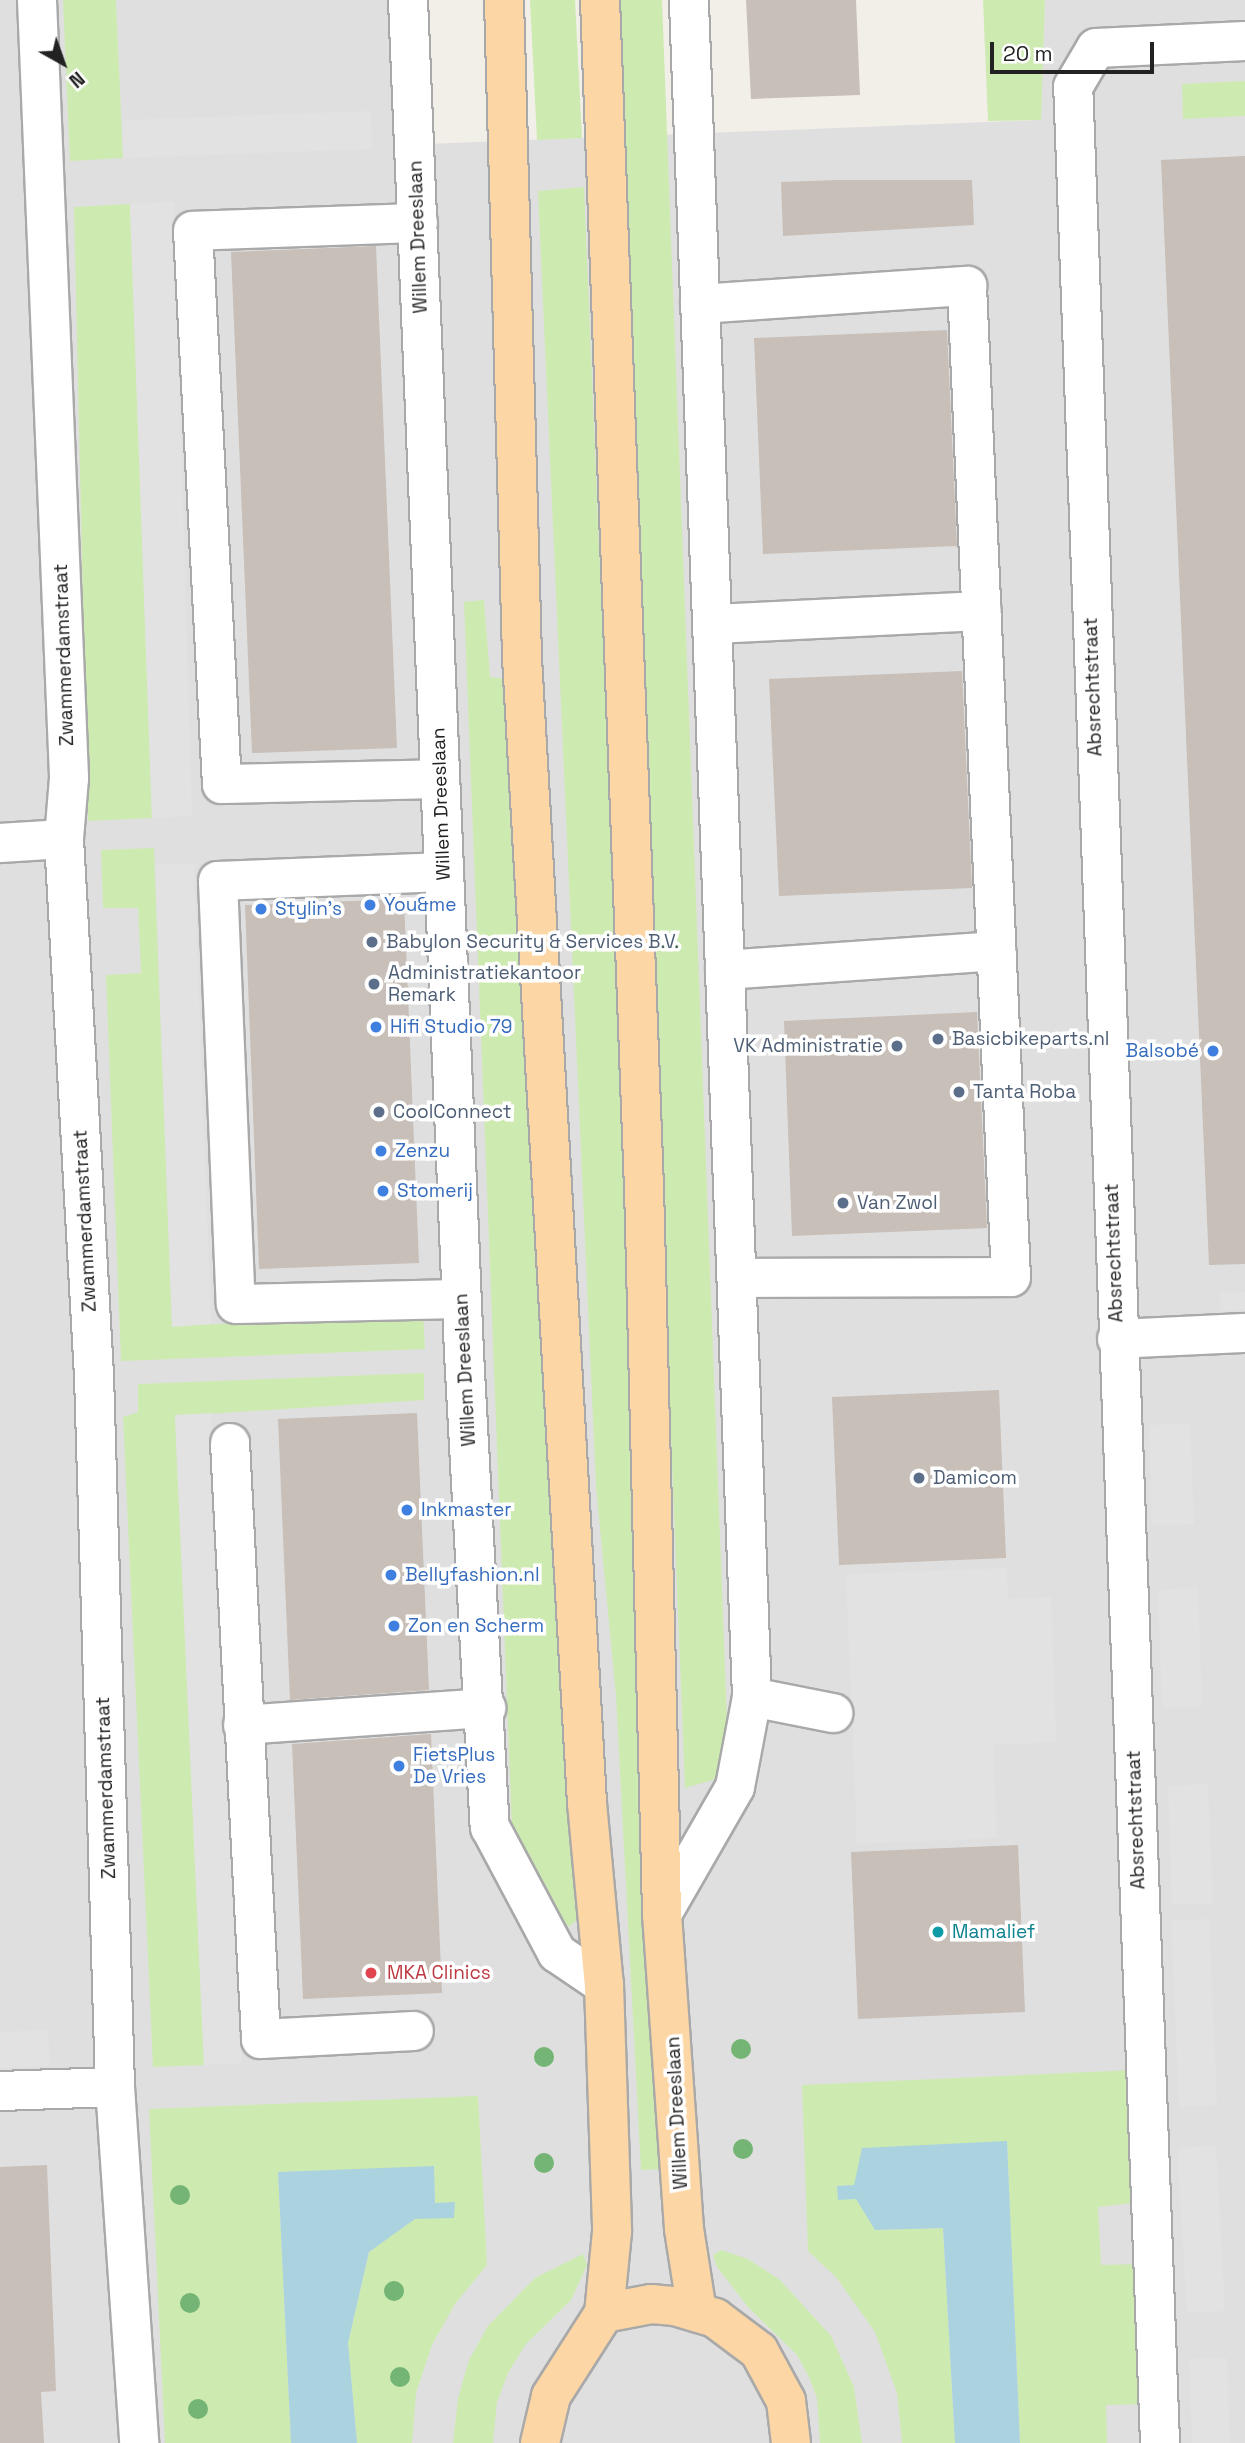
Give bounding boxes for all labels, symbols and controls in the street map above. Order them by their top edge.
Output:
north arrow [28,28,98,98]
scale bar [993,28,1158,72]
text: 20 m [1003,40,1053,67]
text: N [64,66,90,93]
street label: Willem Dreeslaan [404,160,432,314]
street label: Zwammerdamstraat [49,563,79,747]
street label: Absrechtstraat [1079,617,1107,757]
street label: Willem Dreeslaan [427,727,455,881]
place label: You&me [384,894,456,916]
marker: You&me [362,897,378,913]
place label: Stylin's [275,898,342,920]
marker: Stylin's [253,901,269,917]
place label: Babylon Security & Services B.V. [386,931,679,953]
marker: Babylon Security & Services B.V. [364,934,380,950]
place label: Administratiekantoor Remark [388,962,581,1006]
marker: Administratiekantoor Remark [366,976,382,992]
place label: Hifi Studio 79 [390,1016,512,1038]
marker: Hifi Studio 79 [368,1019,384,1035]
place label: Basicbikeparts.nl [952,1028,1109,1050]
marker: Basicbikeparts.nl [930,1031,946,1047]
place label: VK Administratie [733,1035,883,1057]
marker: VK Administratie [889,1038,905,1054]
place label: Balsobé [1126,1040,1199,1062]
marker: Balsobé [1205,1043,1221,1059]
place label: Tanta Roba [973,1081,1076,1103]
marker: Tanta Roba [951,1084,967,1100]
place label: CoolConnect [393,1101,512,1123]
marker: CoolConnect [371,1104,387,1120]
street label: Zwammerdamstraat [69,1129,101,1313]
place label: Zenzu [395,1140,450,1162]
marker: Zenzu [373,1143,389,1159]
place label: Stomerij [397,1180,473,1202]
marker: Stomerij [375,1183,391,1199]
street label: Absrechtstraat [1100,1183,1128,1323]
place label: Van Zwol [857,1192,938,1214]
marker: Van Zwol [835,1195,851,1211]
street label: Willem Dreeslaan [450,1293,480,1447]
place label: Damicom [933,1467,1017,1489]
marker: Damicom [911,1470,927,1486]
place label: Inkmaster [421,1499,511,1521]
marker: Inkmaster [399,1502,415,1518]
place label: Bellyfashion.nl [405,1564,540,1586]
marker: Bellyfashion.nl [383,1567,399,1583]
place label: Zon en Scherm [408,1615,544,1637]
marker: Zon en Scherm [386,1618,402,1634]
street label: Zwammerdamstraat [91,1696,121,1880]
place label: FietsPlus De Vries [413,1744,495,1788]
street label: Absrechtstraat [1122,1750,1150,1890]
marker: FietsPlus De Vries [391,1758,407,1774]
place label: Mamalief [952,1921,1035,1943]
marker: Mamalief [930,1924,946,1940]
place label: MKA Clinics [387,1962,491,1984]
marker: MKA Clinics [361,1963,381,1983]
street label: Willem Dreeslaan [662,2036,692,2190]

